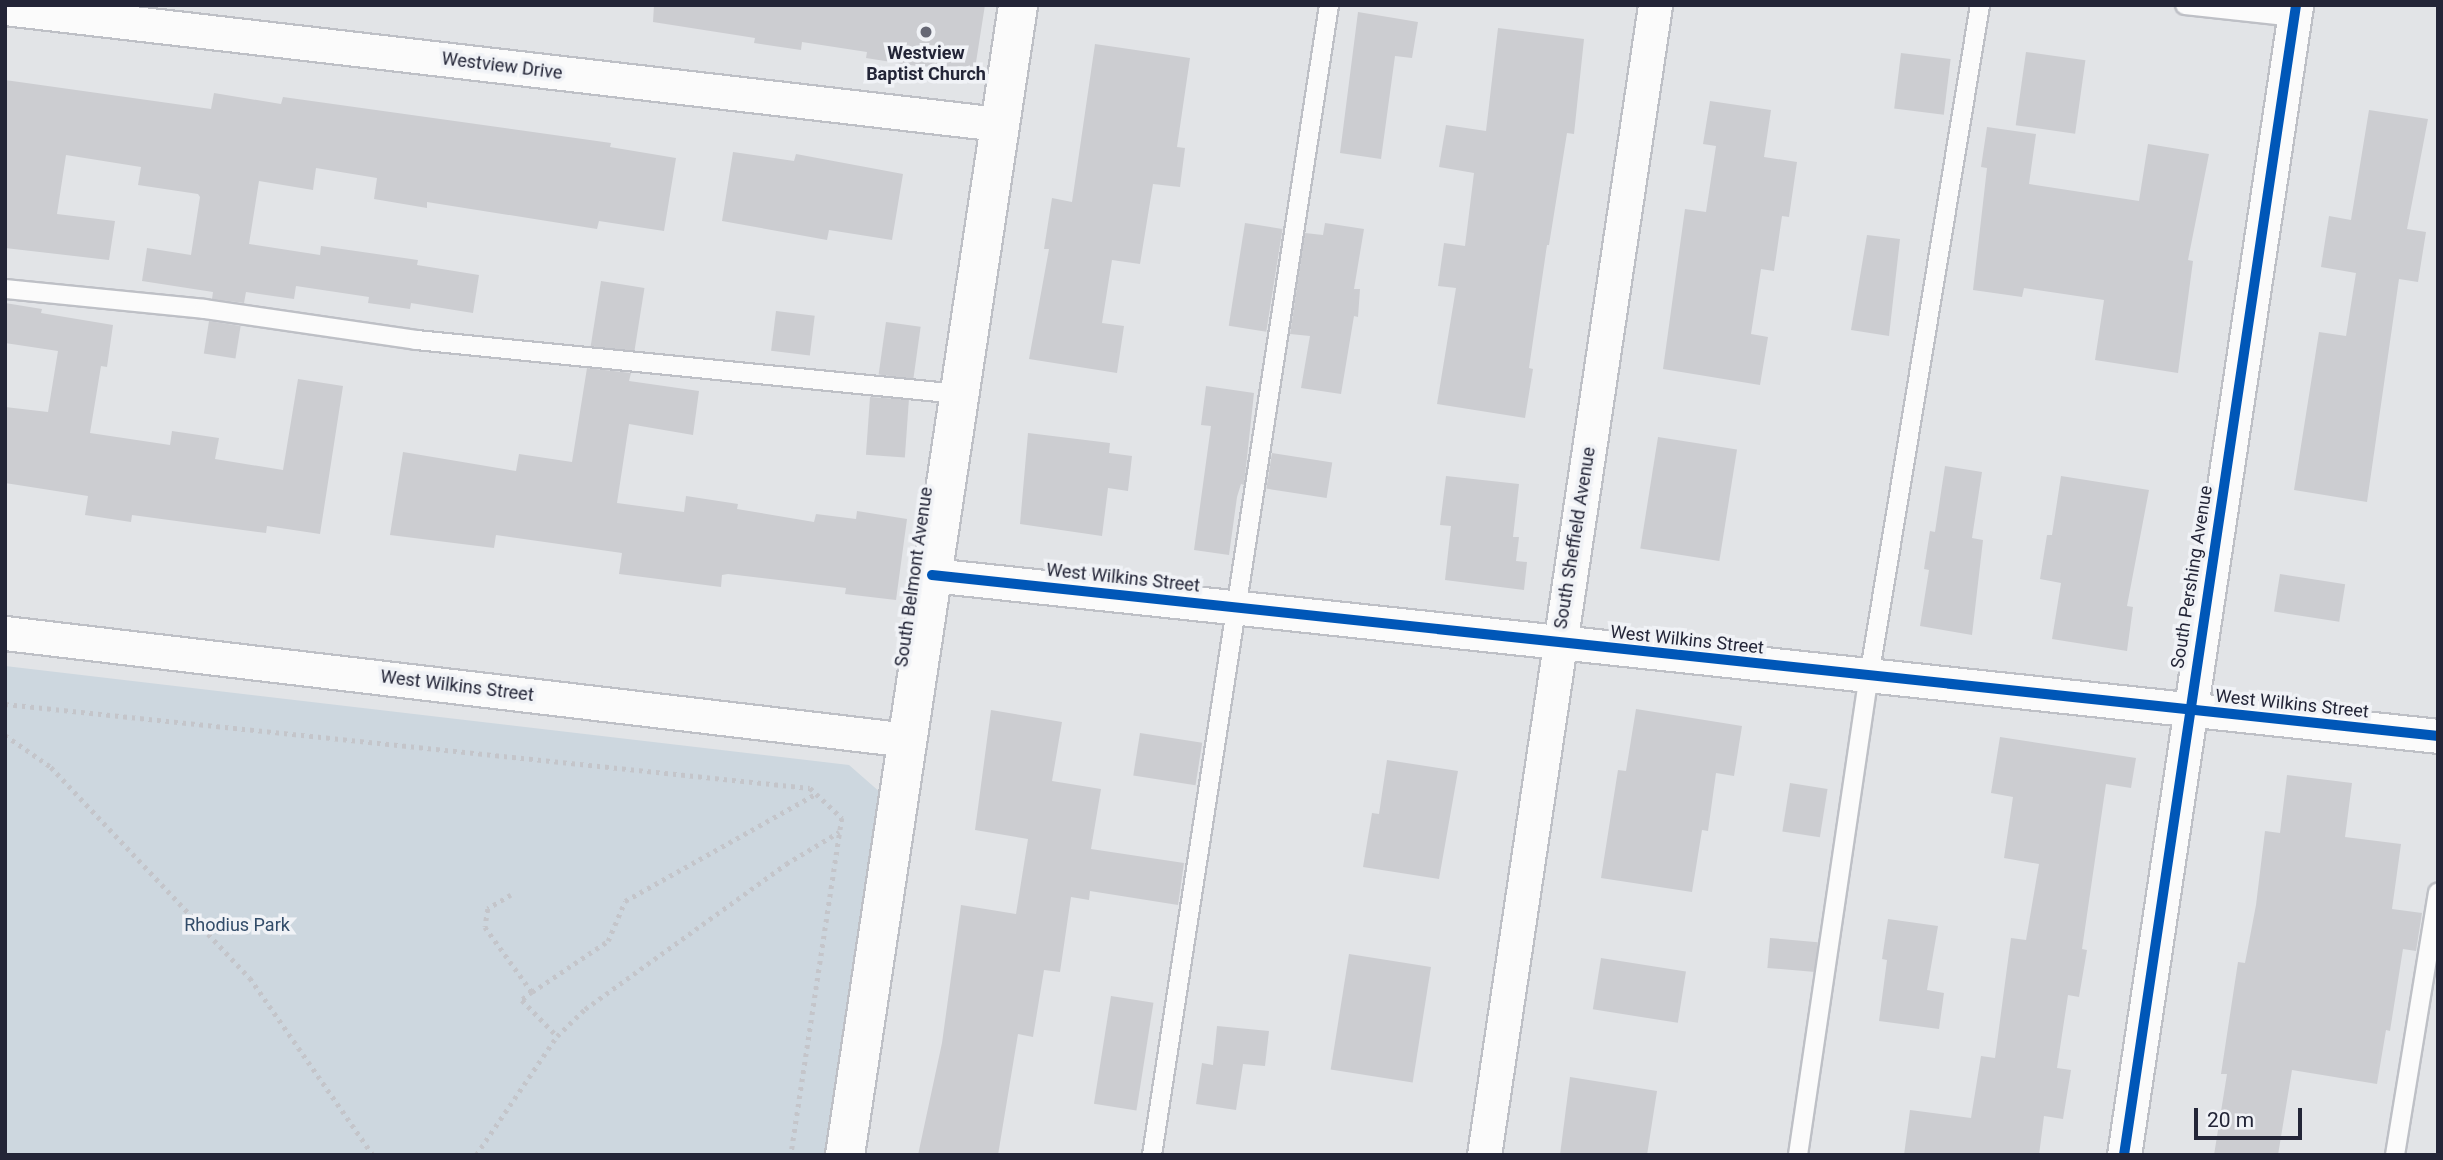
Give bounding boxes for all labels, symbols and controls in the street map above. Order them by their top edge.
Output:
marker: Westview Baptist Church [918,24,934,40]
place label: Westview Baptist Church [866,43,986,86]
street label: Westview Drive [440,48,564,84]
street label: South Sheffield Avenue [1550,445,1600,631]
street label: South Pershing Avenue [2167,484,2217,670]
street label: South Belmont Avenue [891,486,937,668]
street label: West Wilkins Street [1045,559,1201,597]
street label: West Wilkins Street [1609,621,1765,659]
street label: West Wilkins Street [379,666,535,706]
street label: West Wilkins Street [2214,685,2370,723]
park label: Rhodius Park [184,914,290,936]
scale bar [2198,1094,2306,1138]
text: 20 m [2207,1108,2254,1132]

